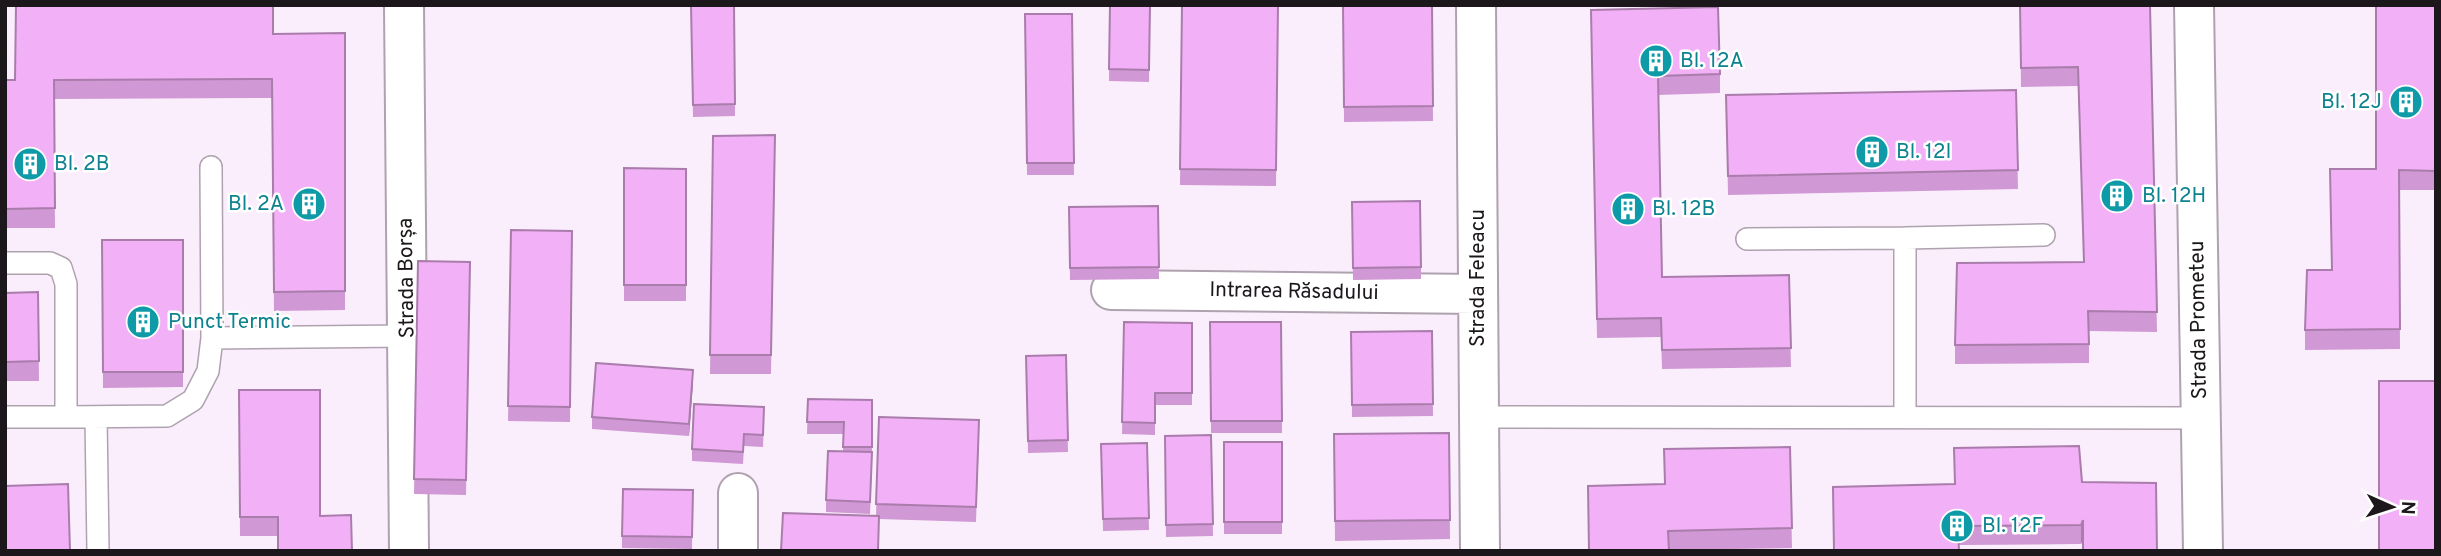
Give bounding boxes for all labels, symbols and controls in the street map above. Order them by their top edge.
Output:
building icon: Bl. 12A [1637,42,1675,80]
place label: Bl. 12A [1680,48,1744,75]
building icon: Bl. 12J [2387,83,2425,121]
place label: Bl. 12J [2321,89,2382,116]
building icon: Bl. 12I [1853,133,1891,171]
place label: Bl. 12I [1896,139,1952,166]
building icon: Bl. 2B [11,145,49,183]
place label: Bl. 2B [54,151,110,178]
building icon: Bl. 12H [2098,177,2136,215]
place label: Bl. 12H [2142,183,2206,210]
building icon: Bl. 2A [290,185,328,223]
building icon: Bl. 12B [1609,190,1647,228]
place label: Bl. 2A [228,191,284,218]
place label: Bl. 12B [1652,196,1715,223]
street label: Strada Feleacu [1465,209,1492,347]
street label: Strada Borșa [392,217,422,339]
street label: Strada Prometeu [2184,240,2214,400]
street label: Intrarea Răsadului [1209,277,1379,307]
building icon: Punct Termic [124,303,162,341]
place label: Punct Termic [168,309,291,336]
north arrow [2357,472,2427,542]
text: N [2395,500,2419,515]
building icon: Bl. 12F [1938,507,1976,545]
place label: Bl. 12F [1982,513,2043,540]

